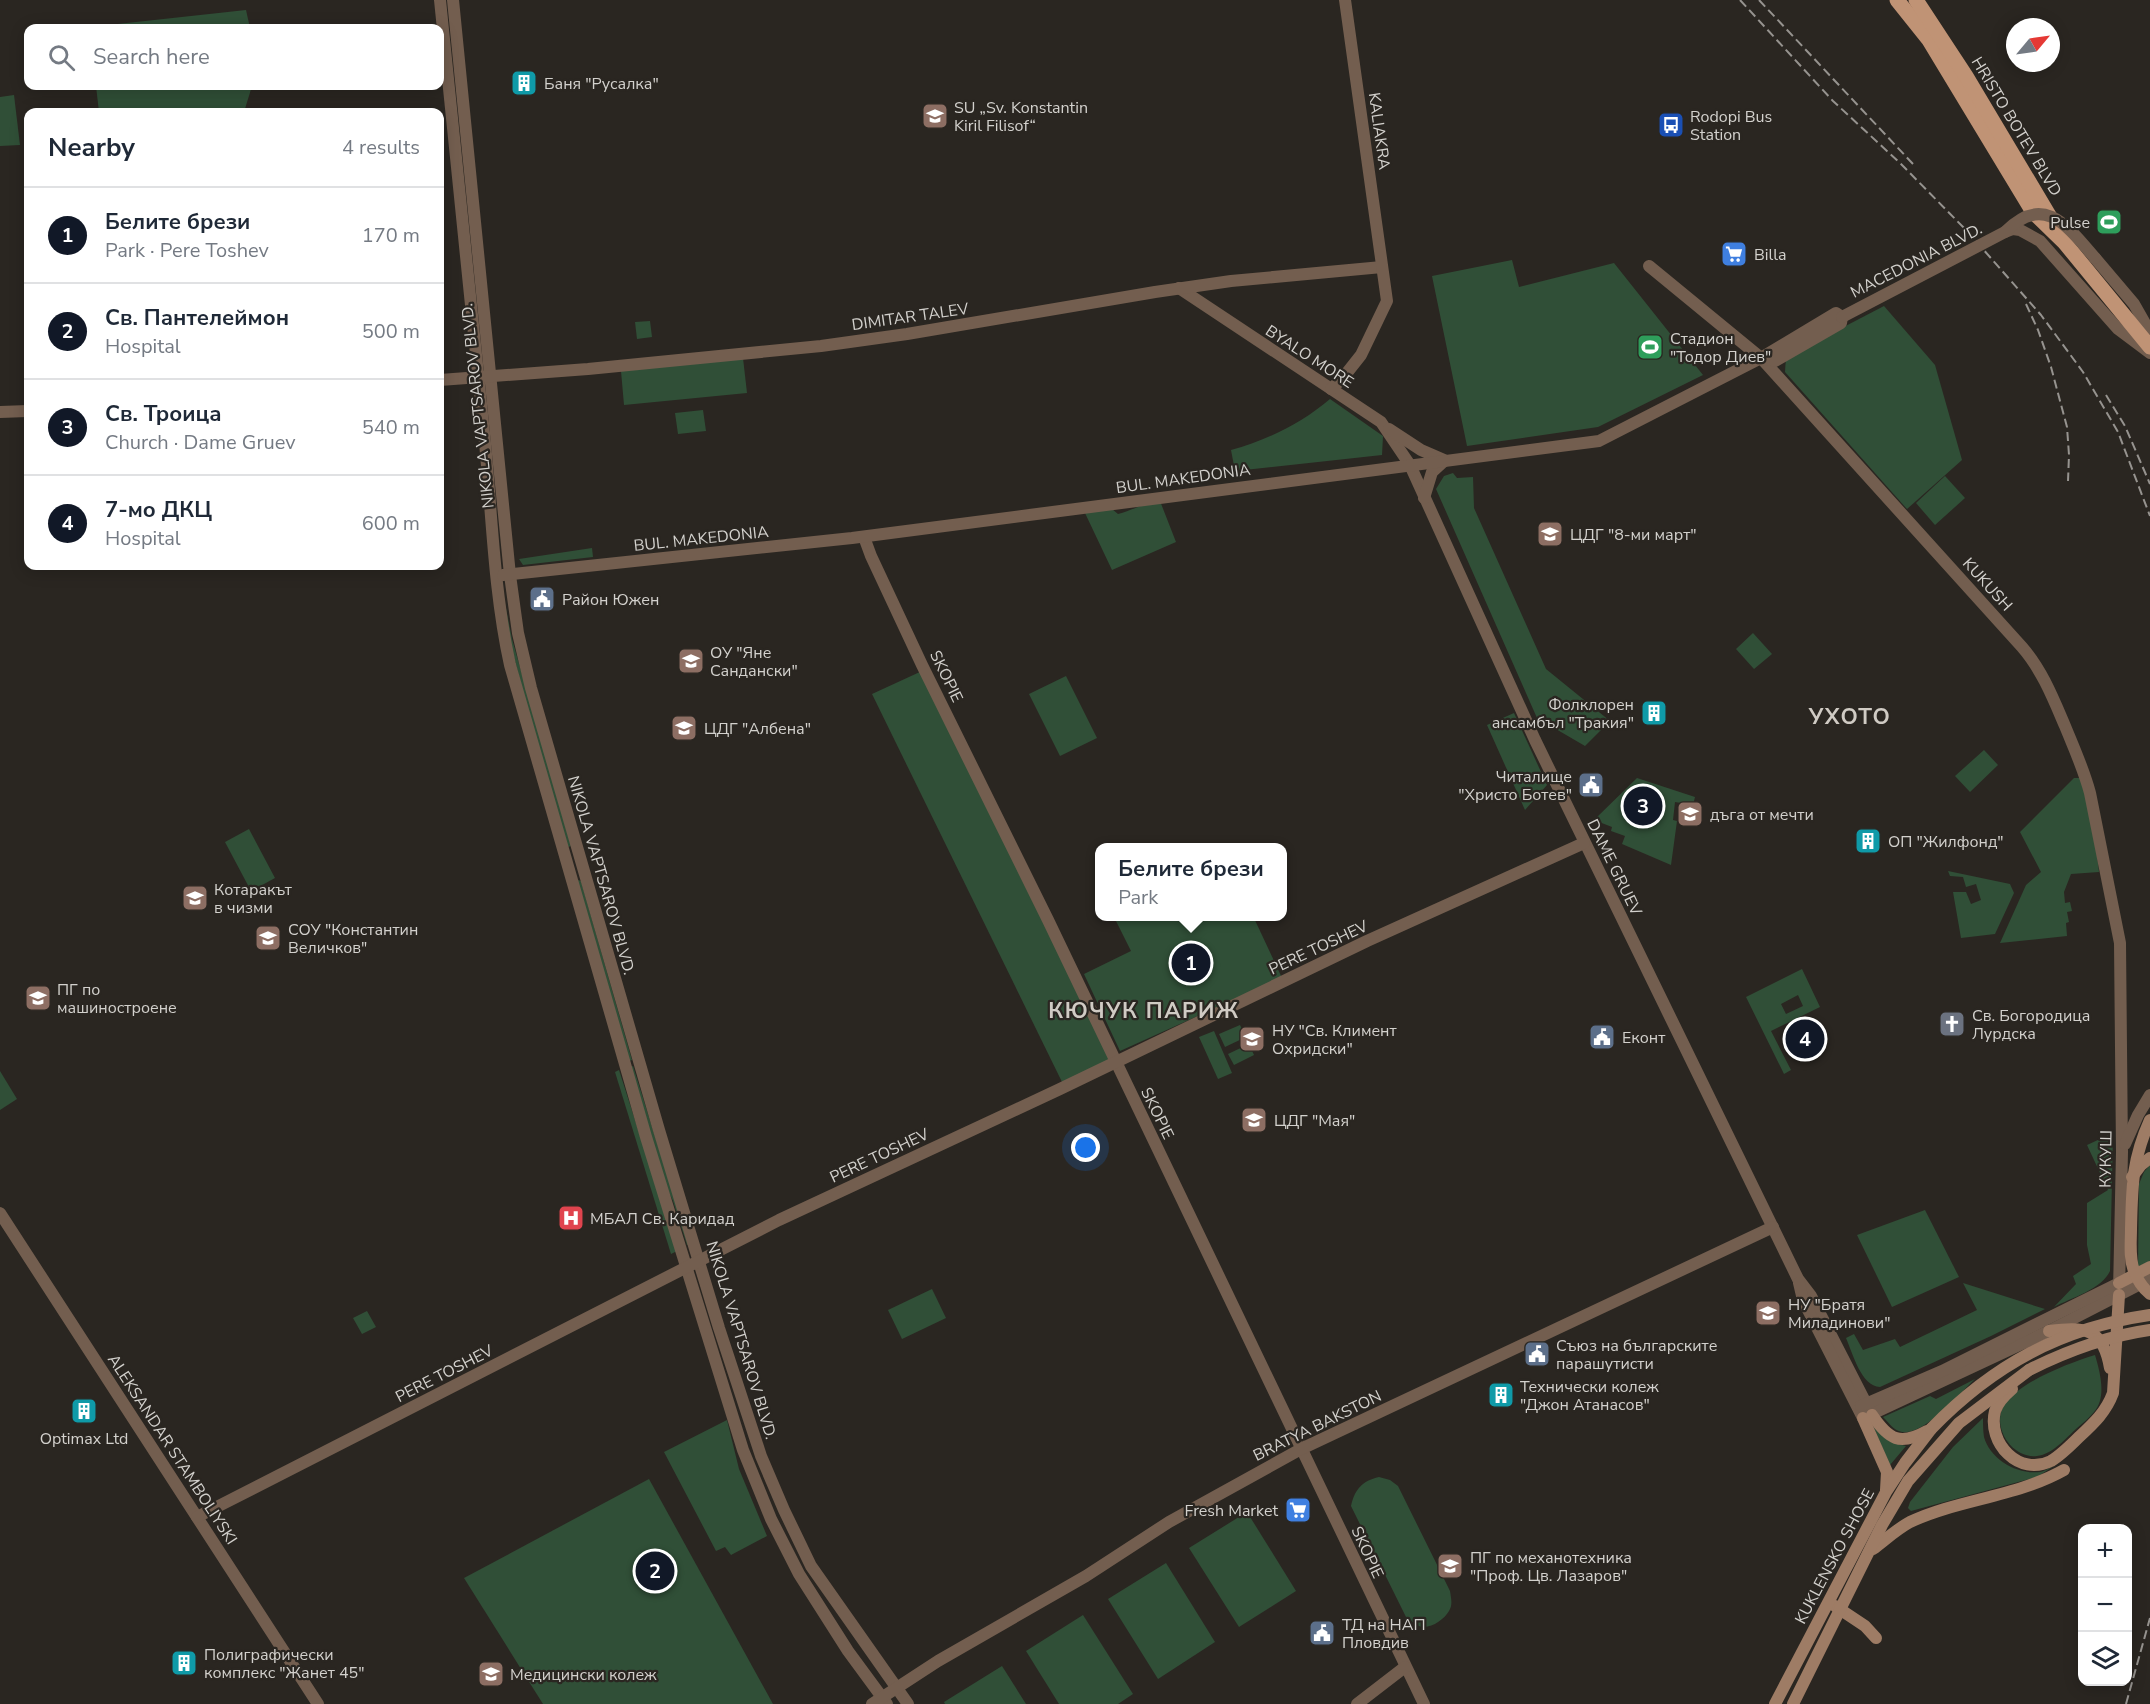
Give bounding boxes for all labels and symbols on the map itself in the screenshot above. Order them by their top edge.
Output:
north arrow [2006,18,2060,72]
street label: HRISTO BOTEV BLVD [1966,53,2067,200]
building icon: Баня "Русалка" [509,68,539,98]
place label: Баня "Русалка" [544,73,659,95]
street label: KALIAKRA [1363,91,1395,172]
place label: SU „Sv. Konstantin Kiril Filisof“ [954,97,1088,137]
school or university icon: SU „Sv. Konstantin Kiril Filisof“ [920,101,950,131]
place label: Rodopi Bus Station [1690,106,1772,146]
bus stop icon: Rodopi Bus Station [1656,110,1686,140]
sports icon: Pulse [2094,207,2124,237]
place label: Pulse [2050,212,2090,234]
street label: MACEDONIA BLVD. [1847,218,1986,304]
supermarket icon: Billa [1719,239,1749,269]
place label: Billa [1754,244,1786,266]
street label: DIMITAR TALEV [850,298,971,336]
street label: NIKOLA VAPTSAROV BLVD. [456,302,500,509]
street label: BYALO MORE [1261,320,1358,394]
place label: Стадион "Тодор Диев" [1670,328,1771,368]
sports icon: Стадион "Тодор Диев" [1635,332,1665,362]
street label: BUL. MAKEDONIA [1115,459,1252,499]
school or university icon: ЦДГ "8-ми март" [1535,519,1565,549]
street label: BUL. MAKEDONIA [633,521,770,557]
place label: ЦДГ "8-ми март" [1570,524,1697,546]
street label: KUKUSH [1957,553,2017,616]
public building icon: Район Южен [527,584,557,614]
place label: Район Южен [562,589,659,611]
place label: ОУ "Яне Сандански" [710,642,798,682]
school or university icon: ОУ "Яне Сандански" [676,646,706,676]
street label: SKOPIE [924,647,968,706]
place label: Фолклорен ансамбъл "Тракия" [1492,694,1634,734]
building icon: Фолклорен ансамбъл "Тракия" [1639,698,1669,728]
district label: УХОТО [1808,702,1891,732]
school or university icon: ЦДГ "Албена" [669,713,699,743]
place label: ЦДГ "Албена" [704,718,811,740]
place label: Читалище "Христо Ботев" [1458,766,1572,806]
public building icon: Читалище "Христо Ботев" [1576,770,1606,800]
street label: NIKOLA VAPTSAROV BLVD. [562,773,640,977]
pin: 3 [1624,784,1662,828]
school or university icon: дъга от мечти [1675,799,1705,829]
place label: дъга от мечти [1710,804,1814,826]
street label: DAME GRUEV [1581,816,1647,920]
building icon: ОП "Жилфонд" [1853,826,1883,856]
place label: ОП "Жилфонд" [1888,831,2004,853]
place label: Котаракът в чизми [214,879,293,919]
school or university icon: Котаракът в чизми [180,883,210,913]
street label: PERE TOSHEV [1265,915,1372,980]
place label: СОУ "Константин Величков" [288,919,418,959]
school or university icon: СОУ "Константин Величков" [253,923,283,953]
pin: 1 [1172,940,1210,986]
place label: ПГ по машиностроене [57,979,177,1019]
school or university icon: ПГ по машиностроене [23,983,53,1013]
district label: КЮЧУК ПАРИЖ [1048,996,1240,1026]
place label: Св. Богородица Лурдска [1972,1005,2090,1045]
church icon: Св. Богородица Лурдска [1937,1009,1967,1039]
pin: 4 [1786,1016,1824,1062]
place label: НУ "Св. Климент Охридски" [1272,1020,1398,1060]
public building icon: Еконт [1587,1022,1617,1052]
school or university icon: НУ "Св. Климент Охридски" [1237,1024,1267,1054]
place label: Еконт [1622,1027,1666,1049]
street label: SKOPIE [1135,1084,1179,1143]
school or university icon: ЦДГ "Мая" [1239,1105,1269,1135]
place label: ЦДГ "Мая" [1274,1110,1355,1132]
street label: PERE TOSHEV [826,1123,933,1188]
street label: КУКУШ [2094,1130,2118,1188]
your location [1071,1133,1100,1162]
hospital icon: МБАЛ Св. Каридад [556,1203,586,1233]
place label: МБАЛ Св. Каридад [590,1208,735,1230]
street label: NIKOLA VAPTSAROV BLVD. [700,1239,782,1442]
place label: НУ "Братя Миладинови" [1788,1294,1890,1334]
school or university icon: НУ "Братя Миладинови" [1753,1298,1783,1328]
place label: Съюз на българските парашутисти [1556,1335,1717,1375]
street label: PERE TOSHEV [392,1339,498,1408]
public building icon: Съюз на българските парашутисти [1522,1339,1552,1369]
street label: ALEKSANDAR STAMBOLIYSKI [102,1350,242,1549]
place label: Технически колеж "Джон Атанасов" [1520,1376,1659,1416]
building icon: Технически колеж "Джон Атанасов" [1486,1380,1516,1410]
street label: BRATYA BAKSTON [1250,1385,1385,1467]
building icon: Optimax Ltd [69,1396,99,1426]
place label: Optimax Ltd [40,1428,128,1450]
street label: KUKLENSKO SHOSE [1790,1485,1880,1628]
supermarket icon: Fresh Market [1283,1495,1313,1525]
place label: Fresh Market [1185,1500,1278,1522]
street label: SKOPIE [1345,1523,1389,1582]
place label: ПГ по механотехника "Проф. Цв. Лазаров" [1470,1547,1632,1587]
pin: 2 [636,1548,674,1594]
school or university icon: ПГ по механотехника "Проф. Цв. Лазаров" [1435,1551,1465,1581]
place label: ТД на НАП Пловдив [1342,1614,1426,1654]
public building icon: ТД на НАП Пловдив [1307,1618,1337,1648]
place label: Полиграфически комплекс "Жанет 45" [204,1644,364,1684]
building icon: Полиграфически комплекс "Жанет 45" [169,1648,199,1678]
school or university icon: Медицински колеж [476,1659,506,1689]
place label: Медицински колеж [510,1664,657,1686]

